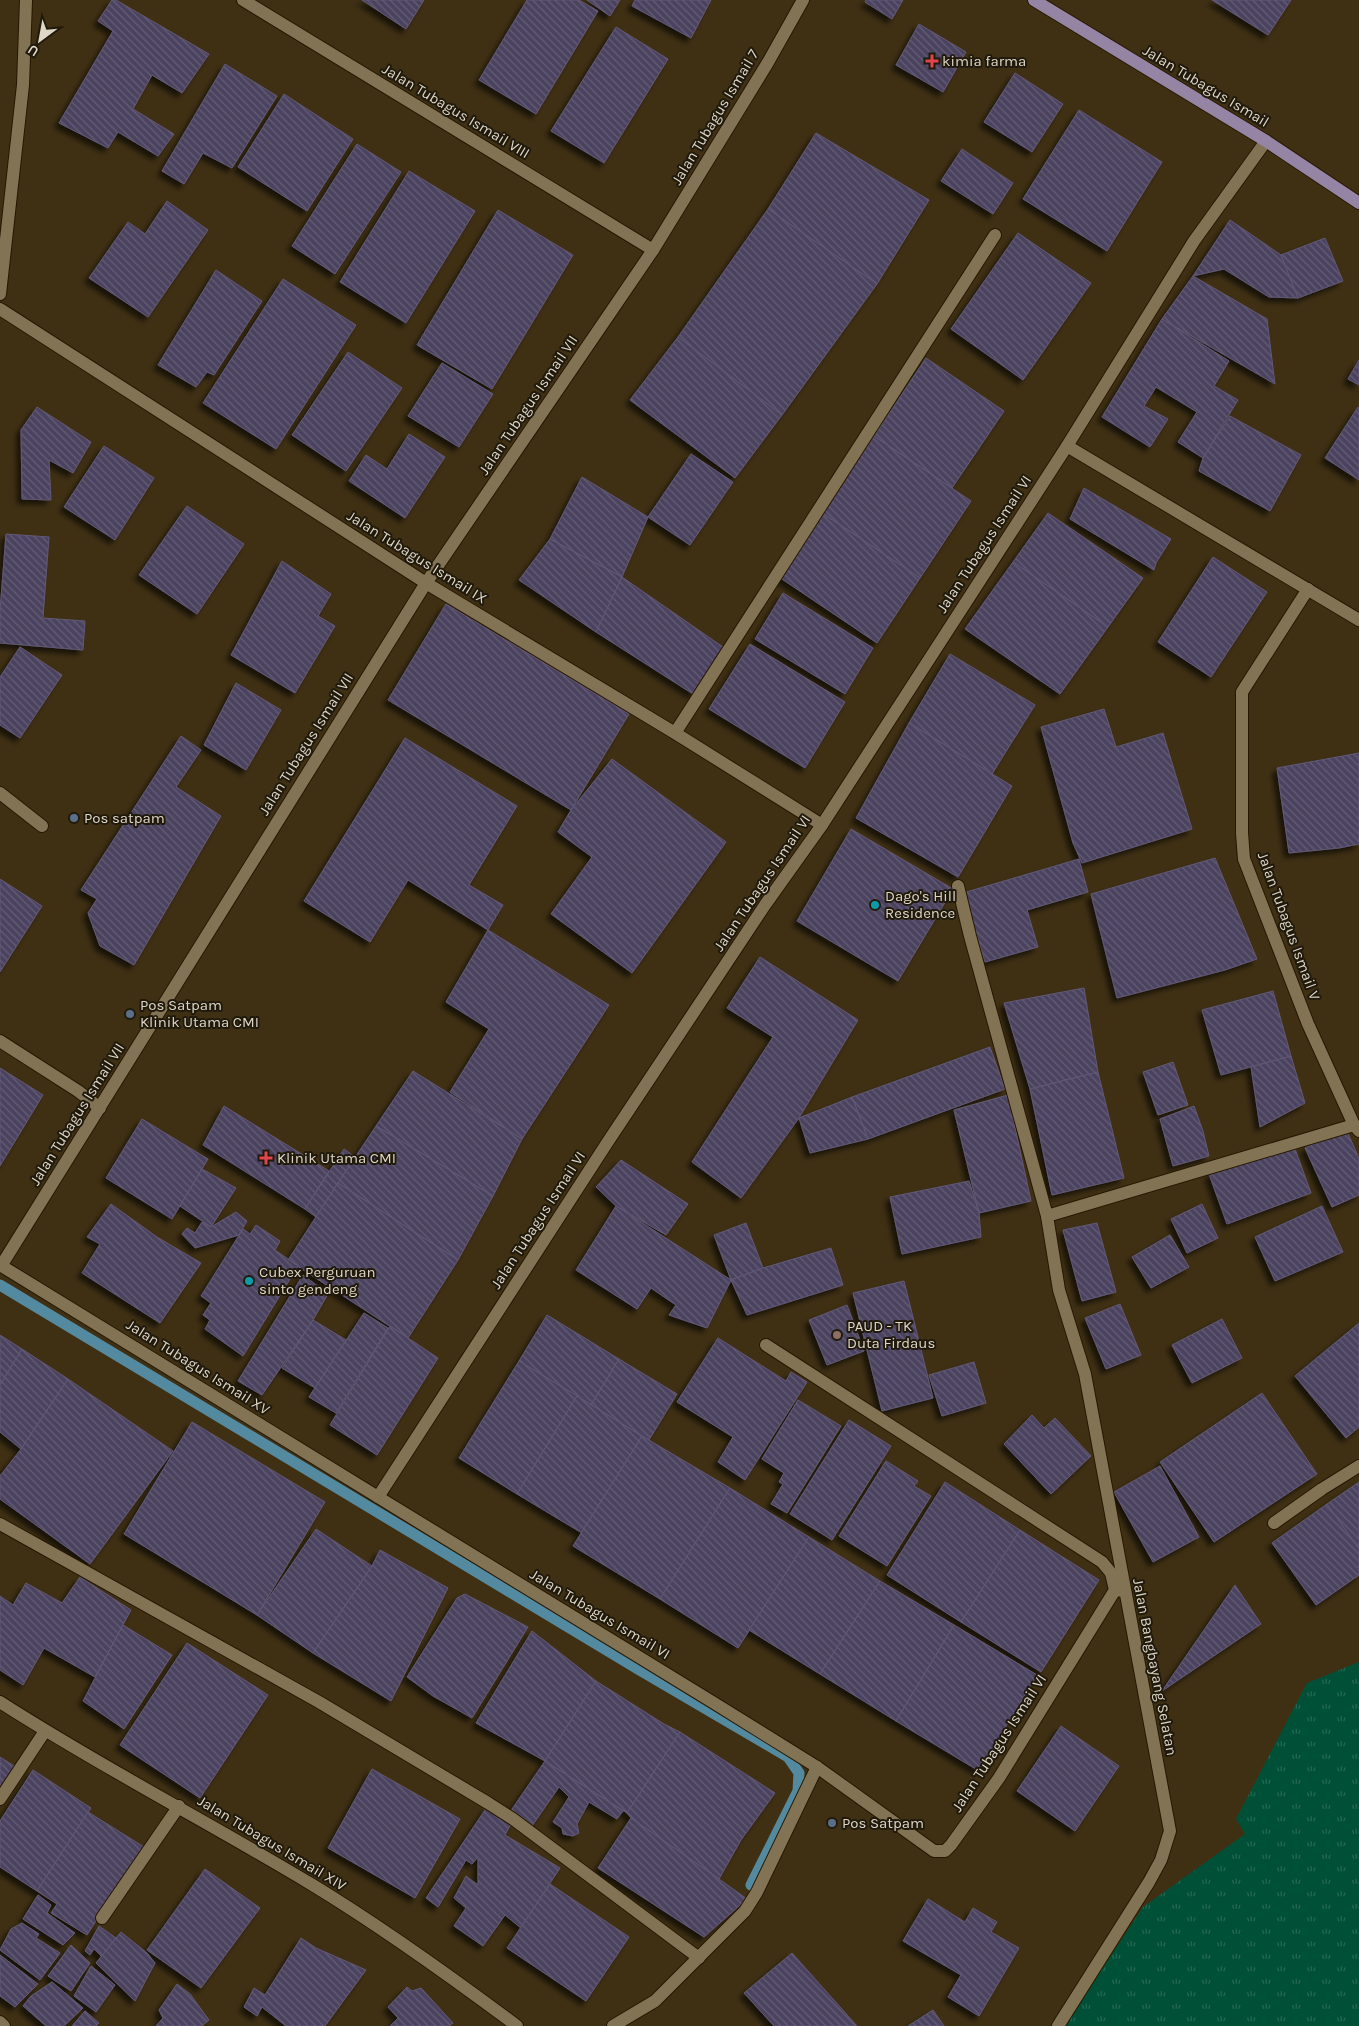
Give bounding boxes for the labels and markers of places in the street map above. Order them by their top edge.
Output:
place label: kimia farma [942,52,1026,70]
marker: kimia farma [926,55,938,67]
place label: Pos satpam [84,809,165,827]
marker: Pos satpam [68,812,80,824]
place label: Dago's Hill Residence [885,887,956,922]
marker: Dago's Hill Residence [869,899,881,911]
place label: Pos Satpam Klinik Utama CMI [140,996,259,1031]
marker: Pos Satpam Klinik Utama CMI [124,1008,136,1020]
place label: Klinik Utama CMI [277,1149,396,1167]
marker: Klinik Utama CMI [259,1151,273,1165]
place label: Cubex Perguruan sinto gendeng [259,1263,376,1298]
marker: Cubex Perguruan sinto gendeng [243,1275,255,1287]
place label: PAUD - TK Duta Firdaus [847,1317,935,1352]
marker: PAUD - TK Duta Firdaus [831,1329,843,1341]
place label: Pos Satpam [842,1814,924,1832]
marker: Pos Satpam [826,1817,838,1829]

